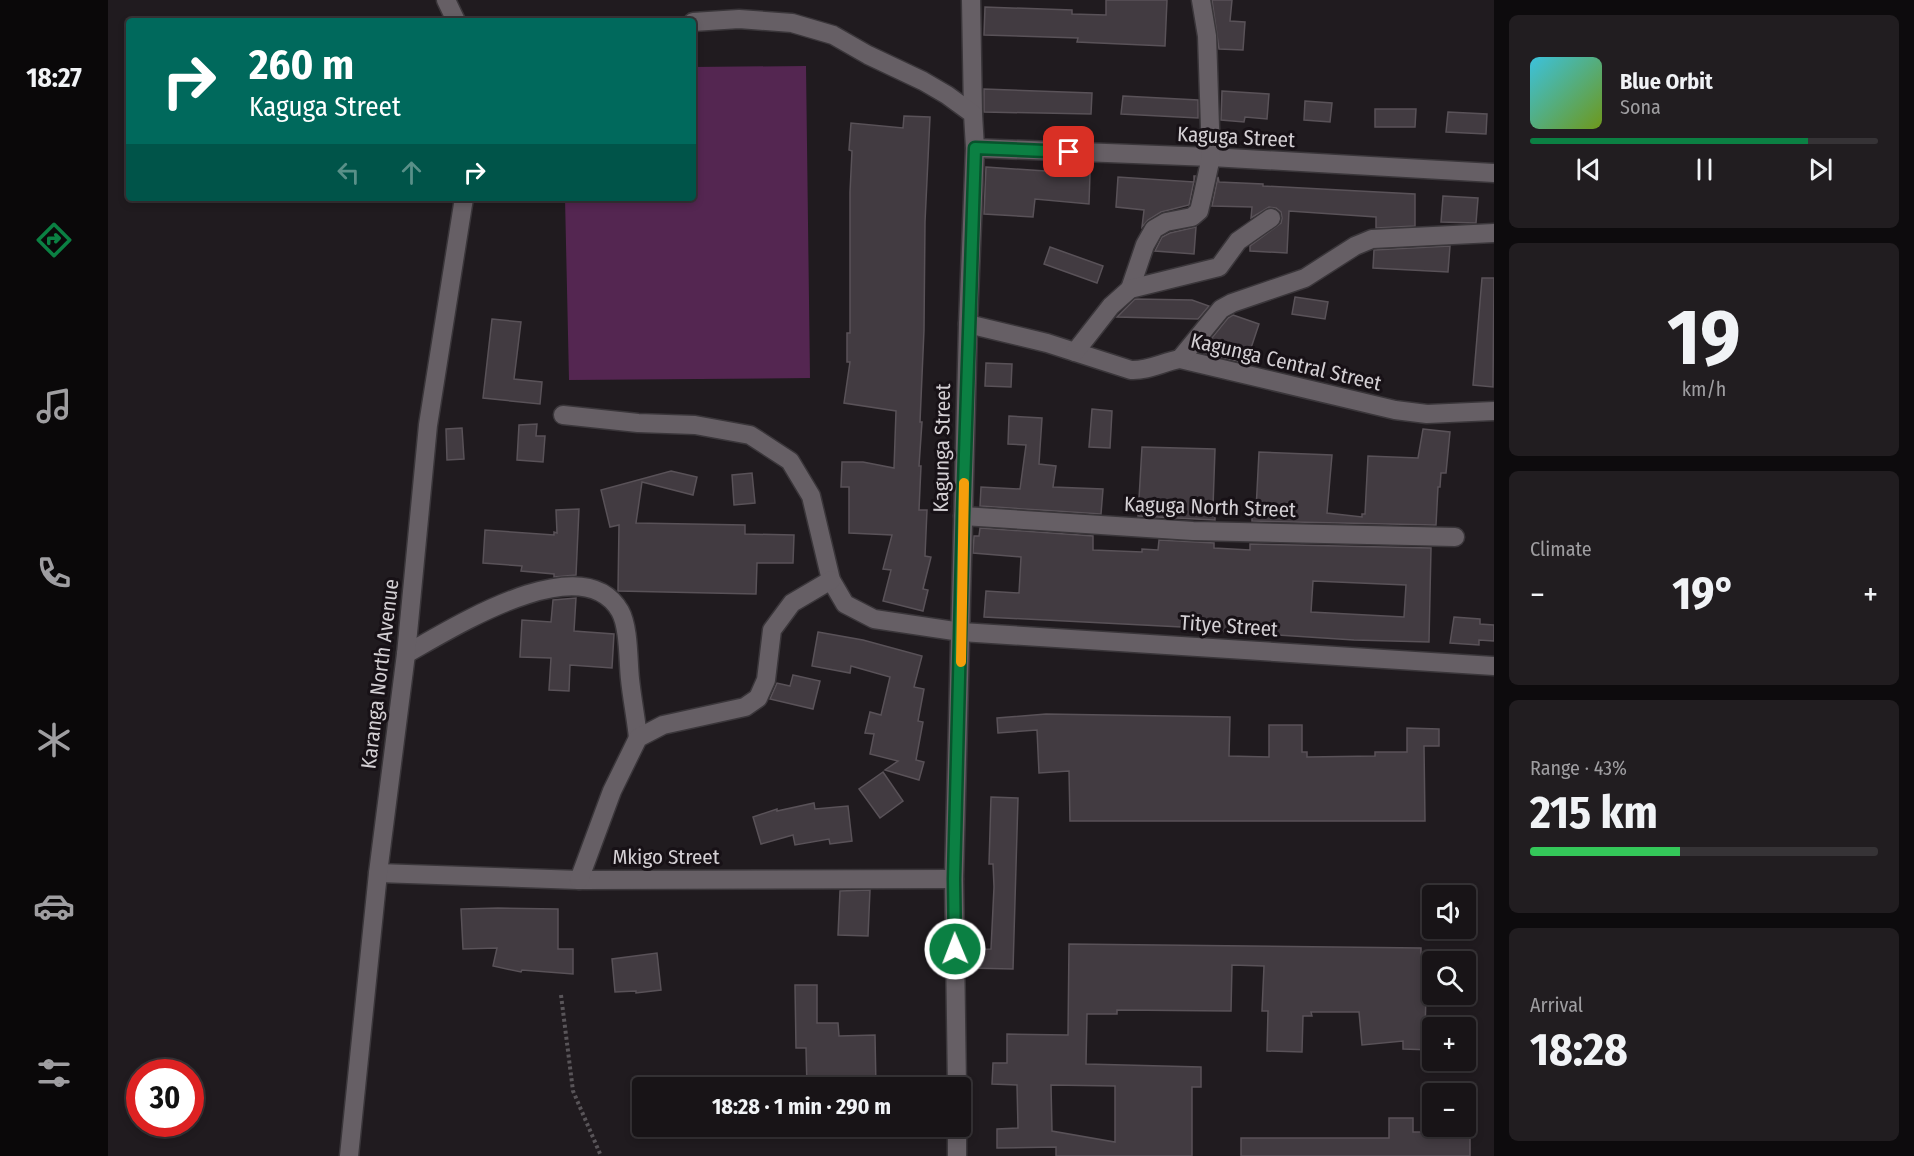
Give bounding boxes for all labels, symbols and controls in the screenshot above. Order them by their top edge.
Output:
text: 260 m [249,40,354,90]
icon: right [150,42,228,120]
text: 18:27 [26,62,82,94]
text: Blue Orbit [1620,68,1713,95]
text: Kaguga Street [249,91,401,123]
text: Sona [1620,95,1661,119]
street label: Kaguga Street [1176,121,1296,153]
pin [1043,126,1094,177]
icon: arrive [1052,135,1085,168]
icon: previous [1572,153,1605,186]
icon: pause [1688,153,1721,186]
icon: next [1804,153,1837,186]
icon: left [332,156,365,189]
icon: ahead [395,156,428,189]
icon: right [458,156,491,189]
icon: directions [33,219,75,261]
text: 19 [1667,291,1741,385]
street label: Kagunga Central Street [1188,327,1384,397]
text: km/h [1682,377,1726,401]
street label: Kagunga Street [928,383,956,513]
icon: music [33,385,75,427]
street label: Kaguga North Street [1124,491,1297,523]
text: Climate [1530,537,1592,561]
icon: phone [33,552,75,594]
text: 19° [1672,567,1736,621]
text: − [1530,575,1545,615]
text: + [1863,575,1878,615]
street label: Karanga North Avenue [355,578,405,770]
street label: Titye Street [1179,610,1279,642]
icon: climate [33,719,75,761]
text: Range · 43% [1530,756,1627,780]
text: 215 km [1530,786,1658,840]
street label: Mkigo Street [612,844,720,870]
icon: car [33,885,75,927]
map controls [1422,885,1476,1137]
button: sound [1422,885,1476,939]
position arrow [923,917,987,981]
button: search [1422,951,1476,1005]
text: Arrival [1530,993,1583,1017]
button: + [1422,1017,1476,1071]
text: 18:28 [1530,1023,1628,1077]
icon: filters [33,1052,75,1094]
speed limit sign: 30 [126,1059,204,1137]
button: − [1422,1083,1476,1137]
text: 18:28 · 1 min · 290 m [712,1093,891,1120]

